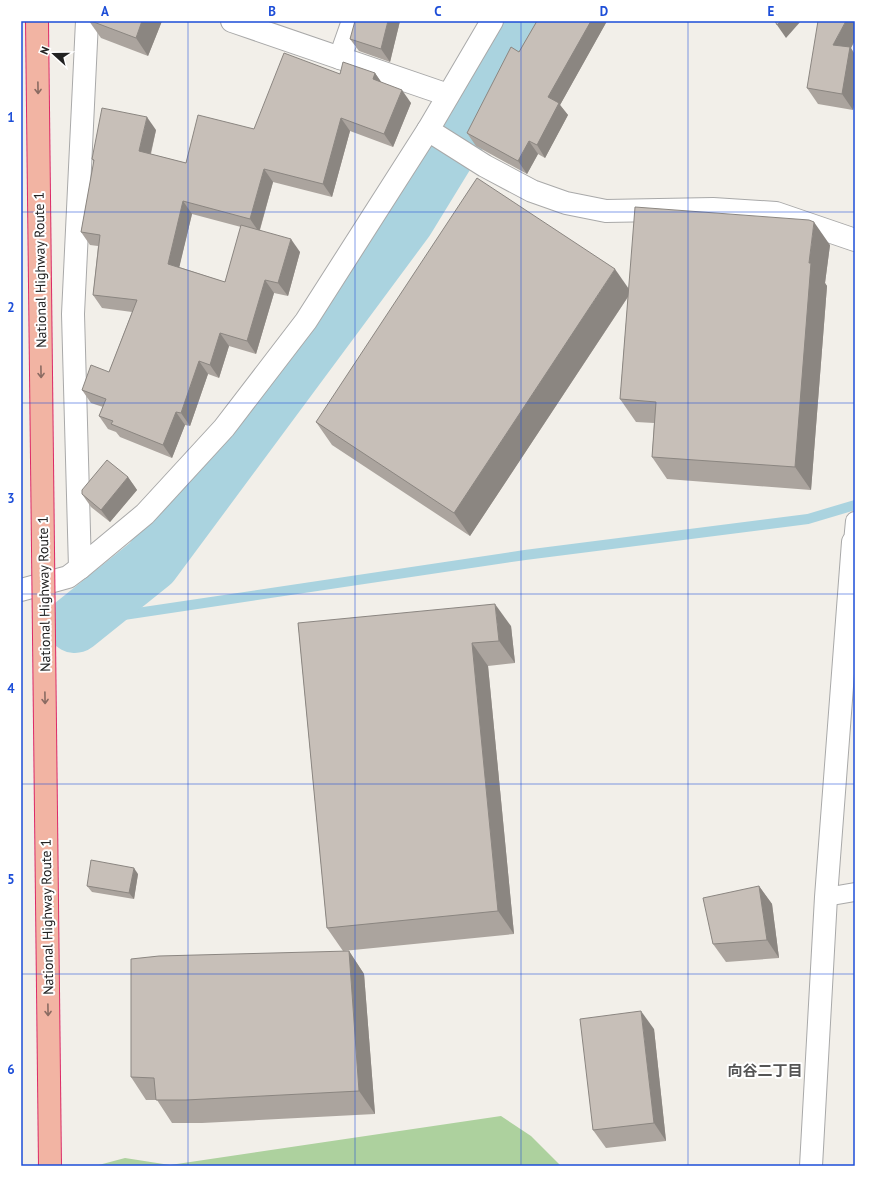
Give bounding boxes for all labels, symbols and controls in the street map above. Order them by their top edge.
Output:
text: A [101,3,109,20]
text: B [268,3,276,20]
text: C [434,3,442,20]
text: D [600,3,608,20]
text: E [768,3,775,20]
north arrow [34,34,74,74]
text: N [37,45,52,56]
one-way arrow [34,81,42,94]
text: 1 [7,109,15,126]
street label: National Highway Route 1 [30,192,50,348]
text: 2 [7,299,15,316]
one-way arrow [37,365,45,378]
text: 3 [7,490,15,507]
street label: National Highway Route 1 [34,516,54,672]
text: 4 [7,680,15,697]
one-way arrow [41,691,49,704]
street label: National Highway Route 1 [37,839,57,995]
text: 5 [7,871,15,888]
one-way arrow [44,1003,52,1016]
text: 6 [7,1061,15,1078]
district label: 向谷二丁目 [727,1061,803,1080]

